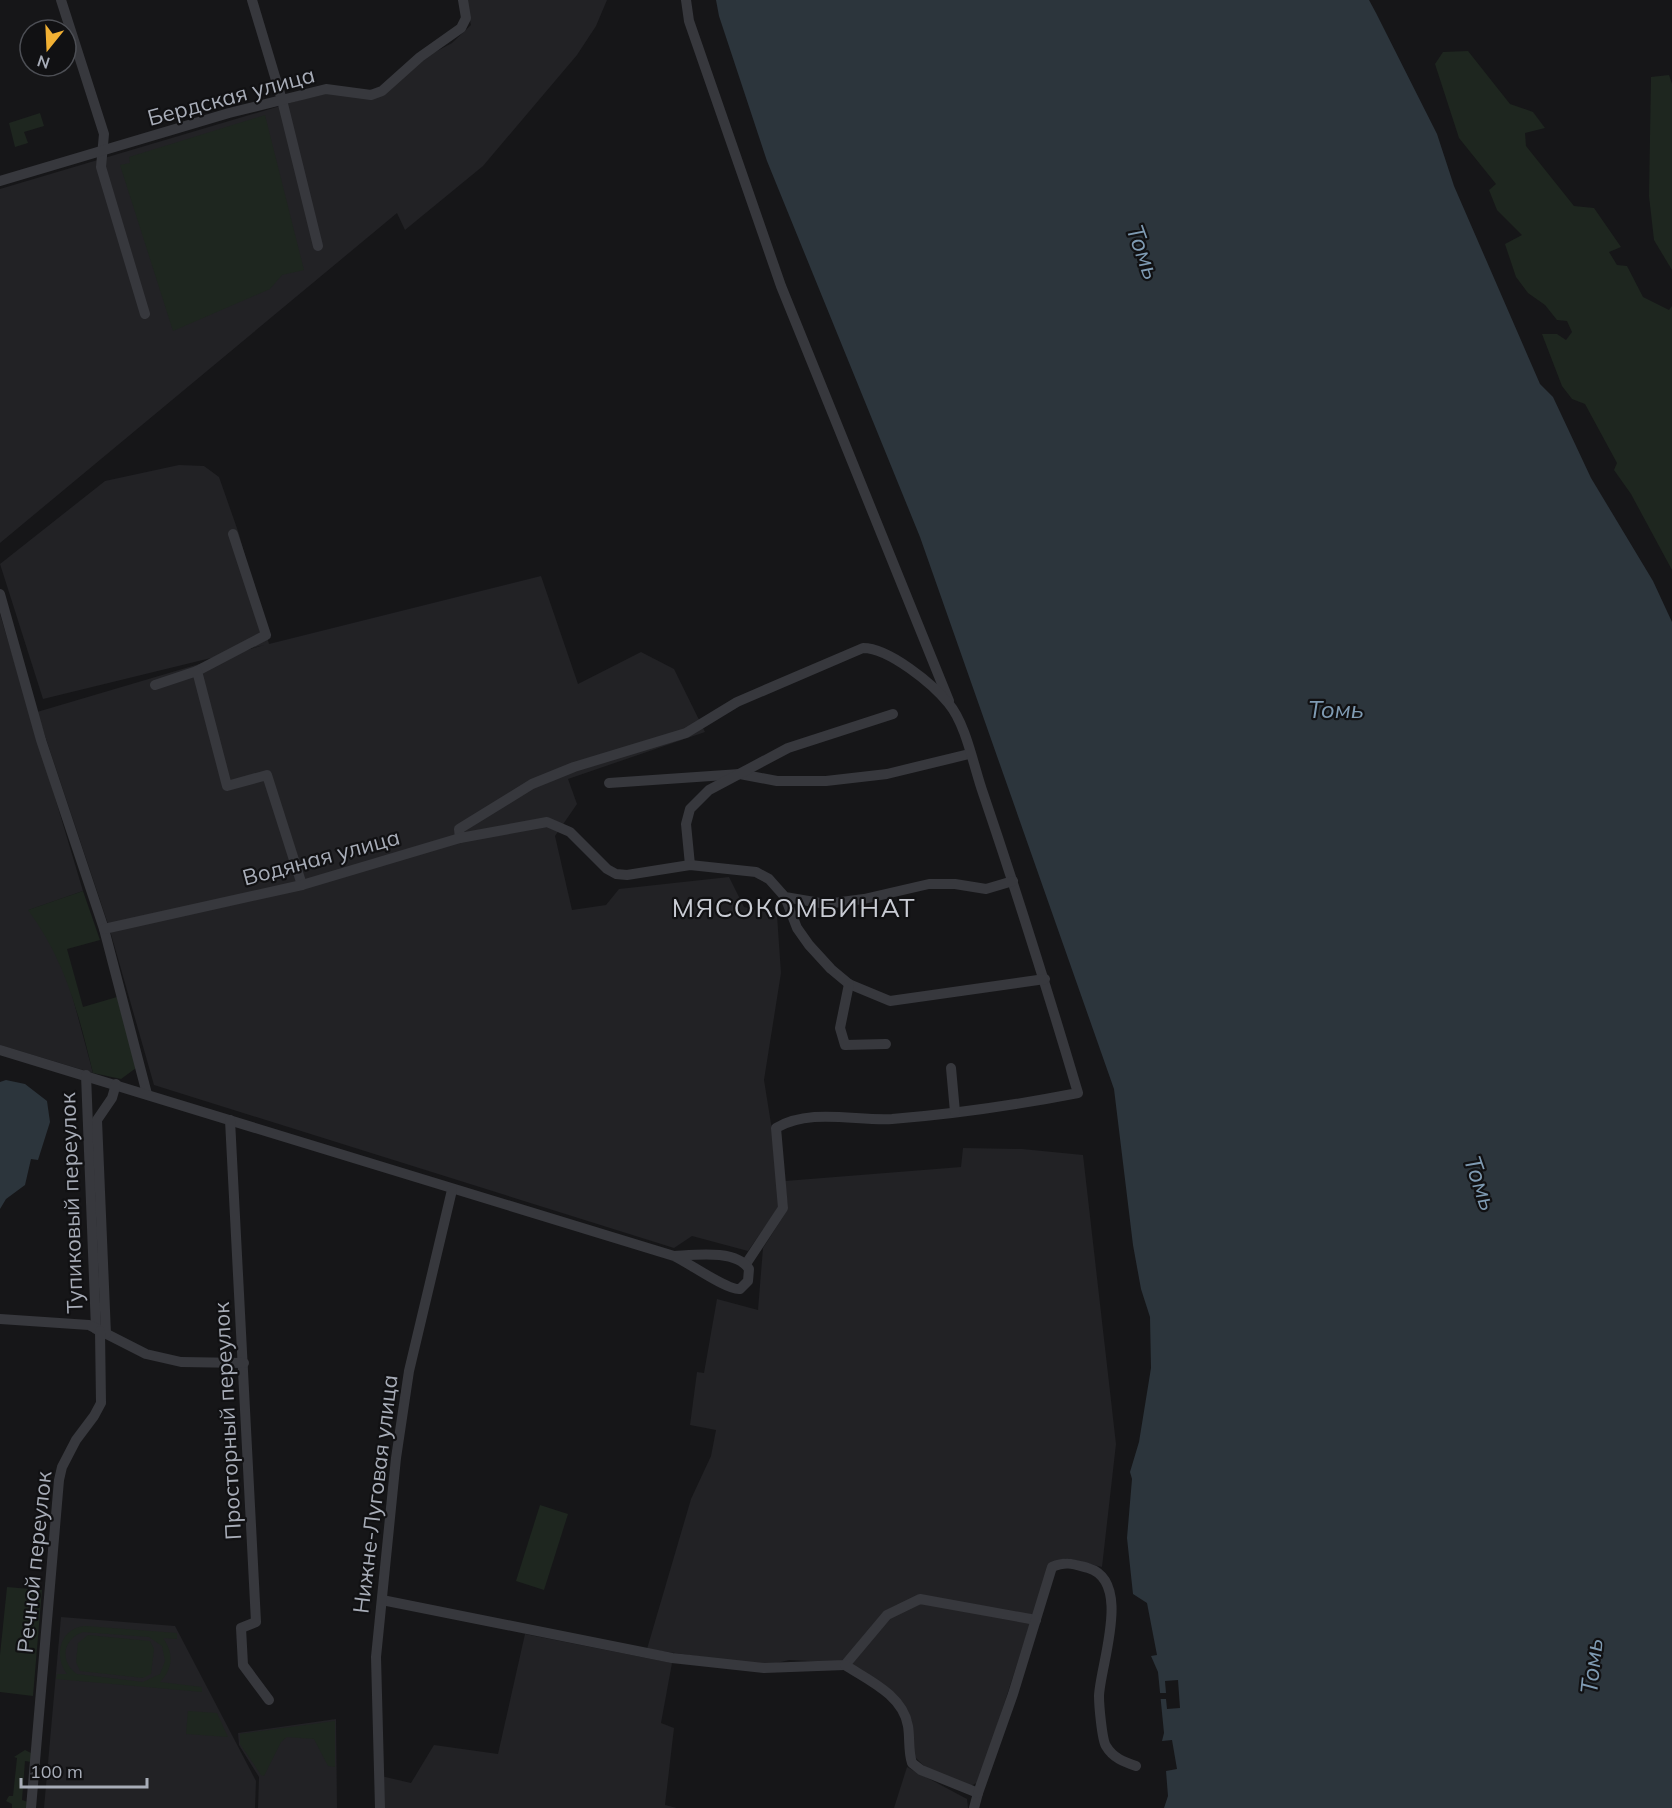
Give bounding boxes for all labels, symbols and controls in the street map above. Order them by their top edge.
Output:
north arrow [18,18,78,78]
text: N [35,51,52,74]
street label: Бердская улица [144,60,318,132]
water label: Томь [1120,221,1168,283]
water label: Томь [1308,694,1364,724]
street label: Водяная улица [239,823,403,891]
district label: МЯСОКОМБИНАТ [672,891,916,924]
street label: Тупиковый переулок [53,1092,89,1314]
water label: Томь [1458,1152,1504,1214]
street label: Просторный переулок [207,1301,247,1541]
street label: Нижне-Луговая улица [346,1373,404,1615]
street label: Речной переулок [11,1469,57,1654]
water label: Томь [1573,1637,1609,1695]
scale bar [21,1751,147,1789]
text: 100 m [30,1760,83,1783]

